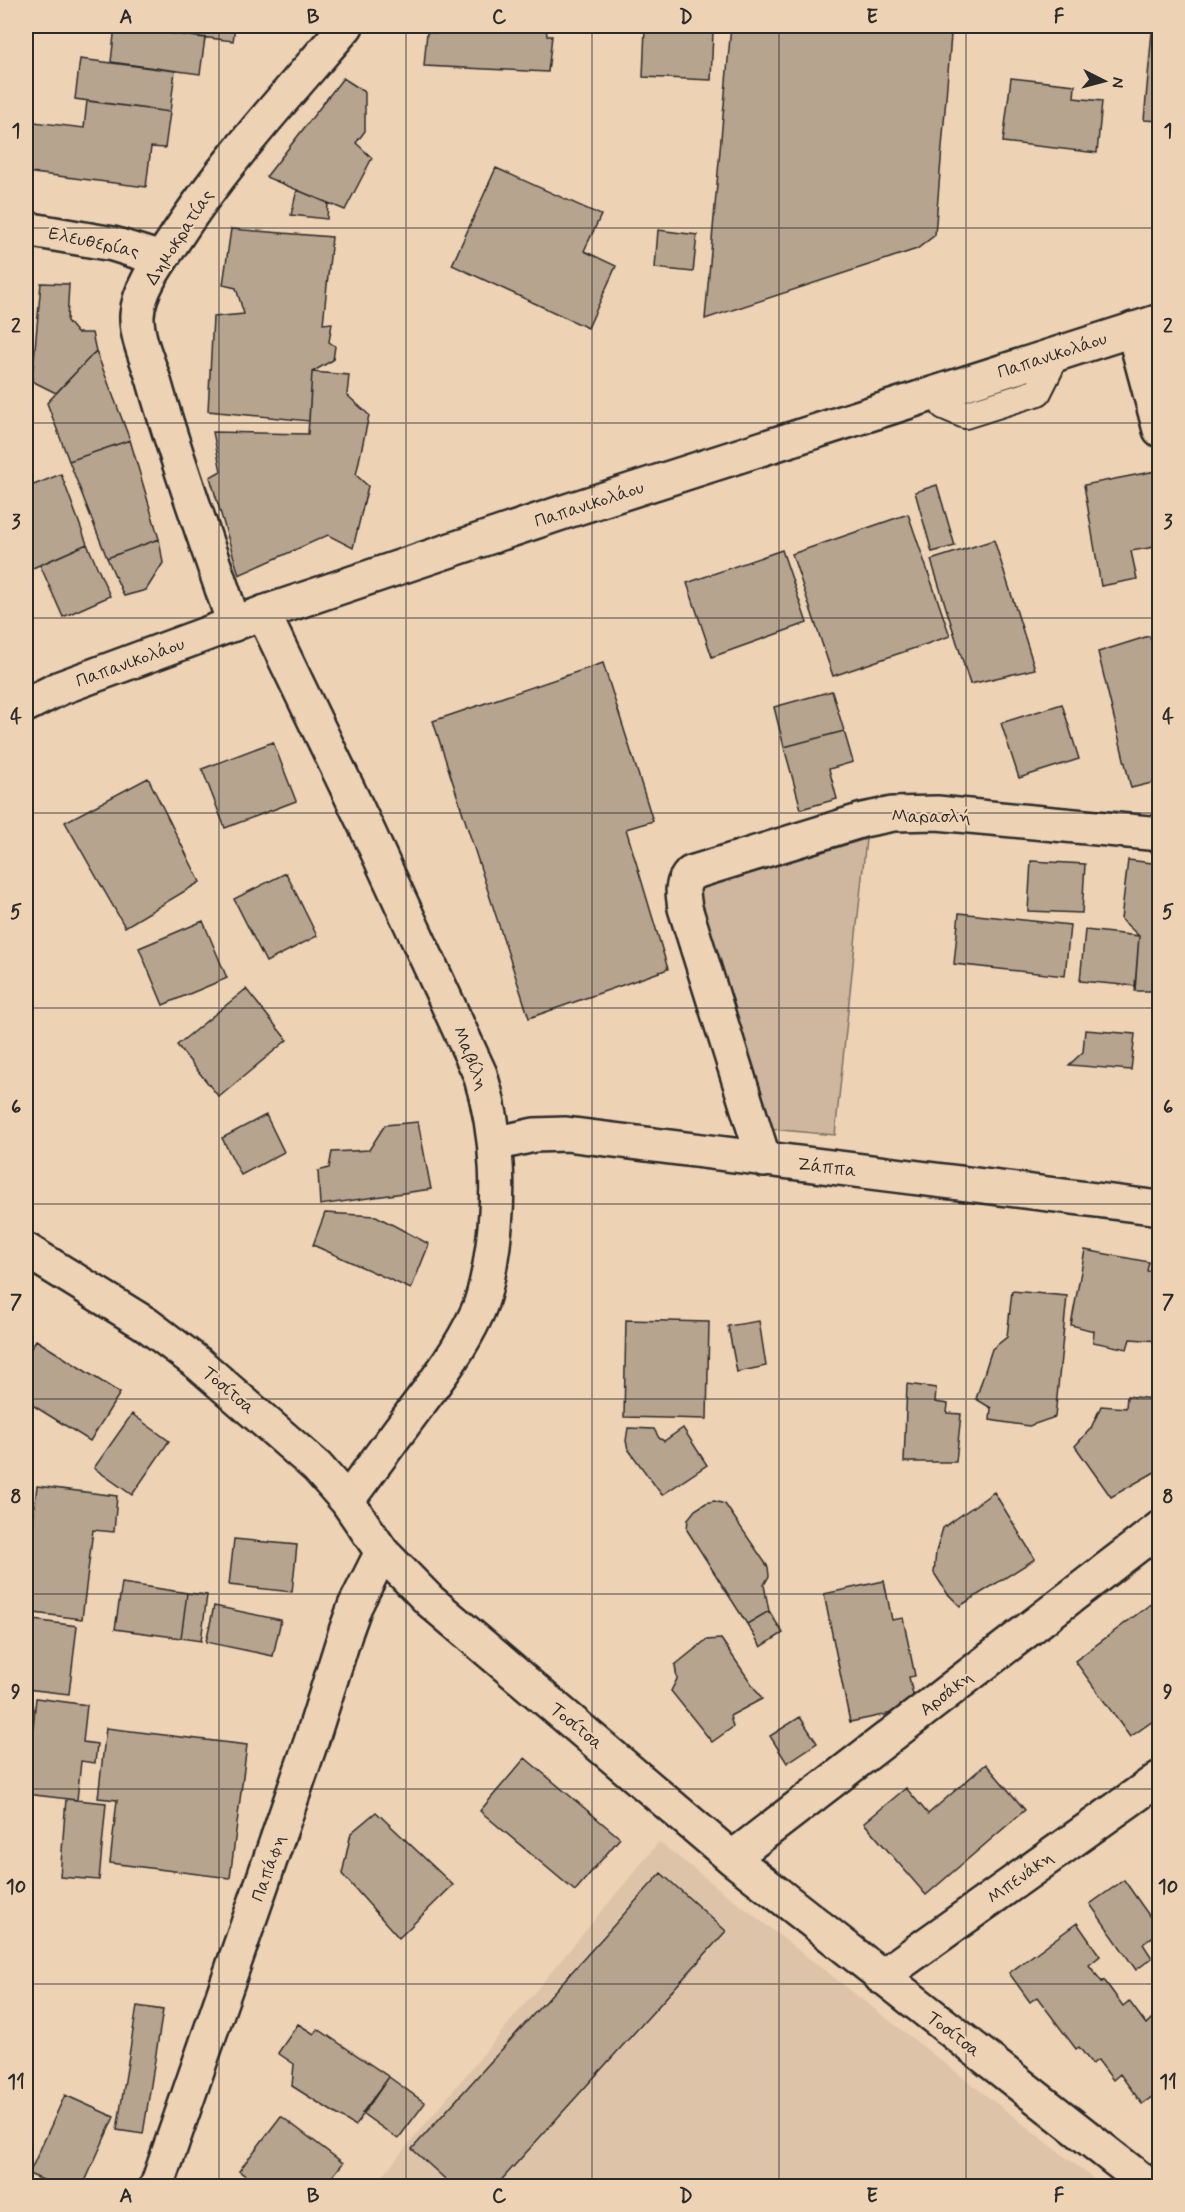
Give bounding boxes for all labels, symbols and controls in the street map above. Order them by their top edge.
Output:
text: A [119,4,133,31]
text: B [307,4,320,31]
text: C [492,4,507,31]
text: D [679,4,693,31]
text: E [866,4,878,31]
text: F [1054,4,1065,31]
north arrow [1074,51,1134,111]
text: N [1106,76,1128,89]
text: 1 [12,118,20,145]
text: 1 [1164,118,1172,145]
street label: Δημοκρατίας [140,185,220,290]
street label: Ελευθερίας [46,222,141,264]
text: 2 [11,313,21,340]
text: 2 [1163,313,1173,340]
street label: Παπανικολάου [994,327,1110,385]
street label: Παπανικολάου [531,476,647,534]
text: 3 [11,509,21,536]
text: 3 [1163,509,1173,536]
street label: Παπανικολάου [73,632,188,694]
text: 4 [10,704,22,731]
text: 4 [1162,704,1174,731]
street label: Μαρασλή [891,805,971,829]
text: 5 [10,899,22,926]
text: 5 [1162,899,1174,926]
street label: Μαβίλη [447,1023,494,1094]
text: 6 [11,1094,21,1121]
text: 6 [1163,1094,1173,1121]
street label: Ζάππα [796,1152,858,1184]
text: 7 [10,1289,22,1316]
text: 7 [1162,1289,1174,1316]
street label: Τοσίτσα [197,1361,260,1420]
text: 8 [10,1484,22,1511]
text: 8 [1162,1484,1174,1511]
street label: Αρσάκη [915,1665,978,1722]
text: 9 [11,1679,21,1706]
text: 9 [1163,1679,1173,1706]
street label: Τοσίτσα [545,1698,608,1756]
street label: Παπάφη [246,1832,292,1905]
street label: Μπενάκη [983,1846,1058,1910]
text: 10 [6,1874,26,1901]
text: 10 [1158,1874,1178,1901]
street label: Τοσίτσα [921,2006,985,2063]
text: 11 [7,2069,25,2096]
text: 11 [1159,2069,1177,2096]
text: A [119,2183,133,2210]
text: B [307,2183,320,2210]
text: C [492,2183,507,2210]
text: D [679,2183,693,2210]
text: E [866,2183,878,2210]
text: F [1054,2183,1065,2210]

